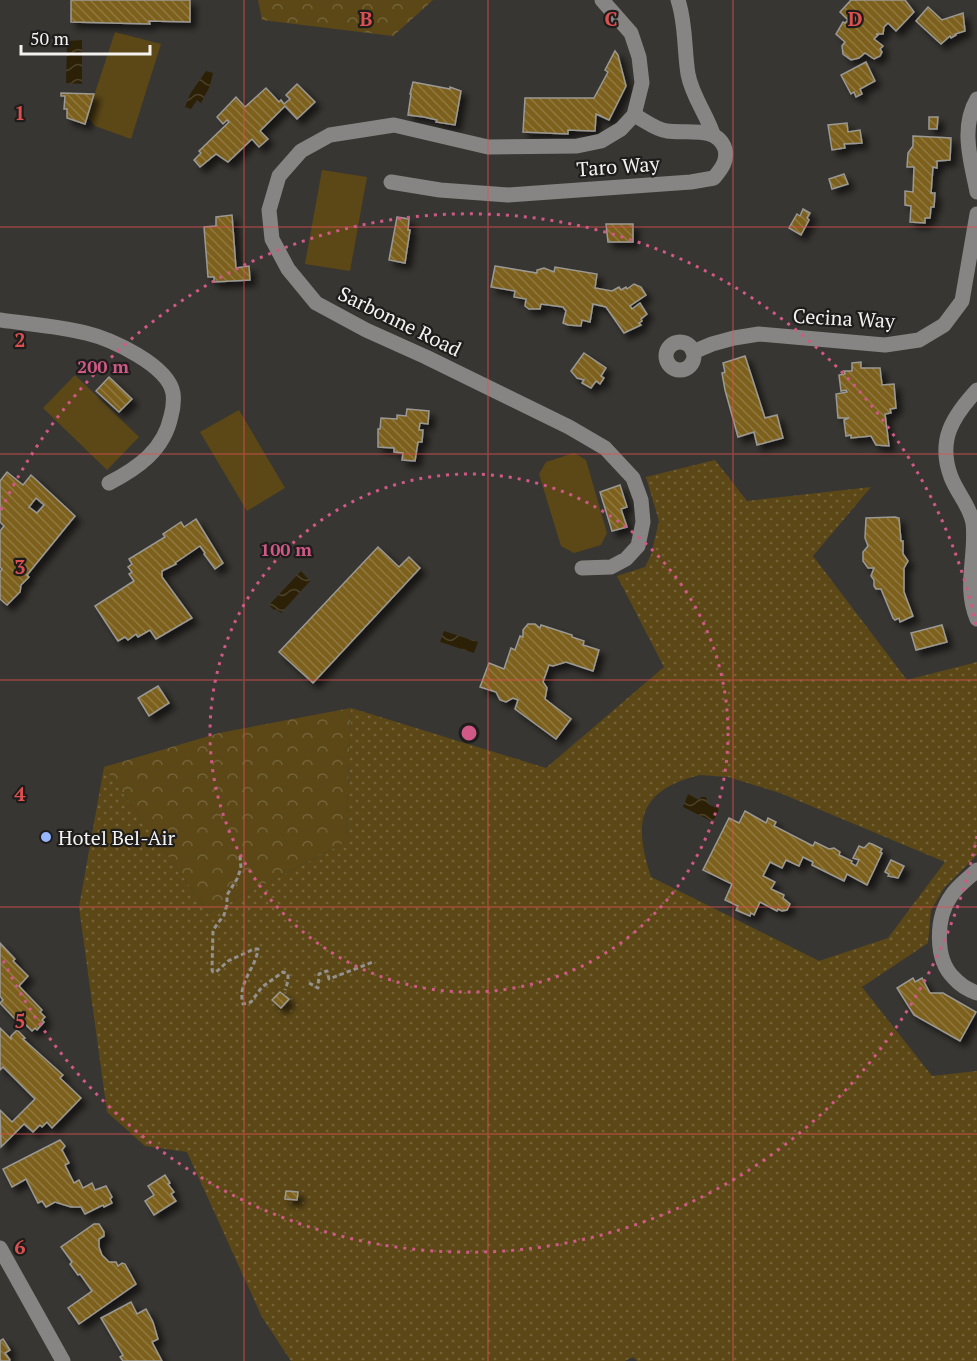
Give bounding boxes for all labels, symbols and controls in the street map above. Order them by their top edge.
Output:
text: B [360,5,373,32]
text: C [604,5,618,32]
text: D [848,5,862,32]
scale bar [21,18,150,56]
text: 50 m [30,26,70,50]
text: 1 [14,99,26,126]
street label: Taro Way [576,150,661,182]
street label: Sarbonne Road [334,280,466,362]
street label: Cecina Way [792,302,897,334]
text: 2 [14,326,26,353]
text: 200 m [77,354,129,378]
text: 100 m [260,537,312,561]
text: 3 [14,553,26,580]
centre of rings [459,723,479,743]
text: 4 [14,780,26,807]
place label: Hotel Bel-Air [58,824,176,851]
marker: Hotel Bel-Air [39,830,53,844]
text: 5 [14,1007,26,1034]
text: 6 [14,1233,26,1260]

